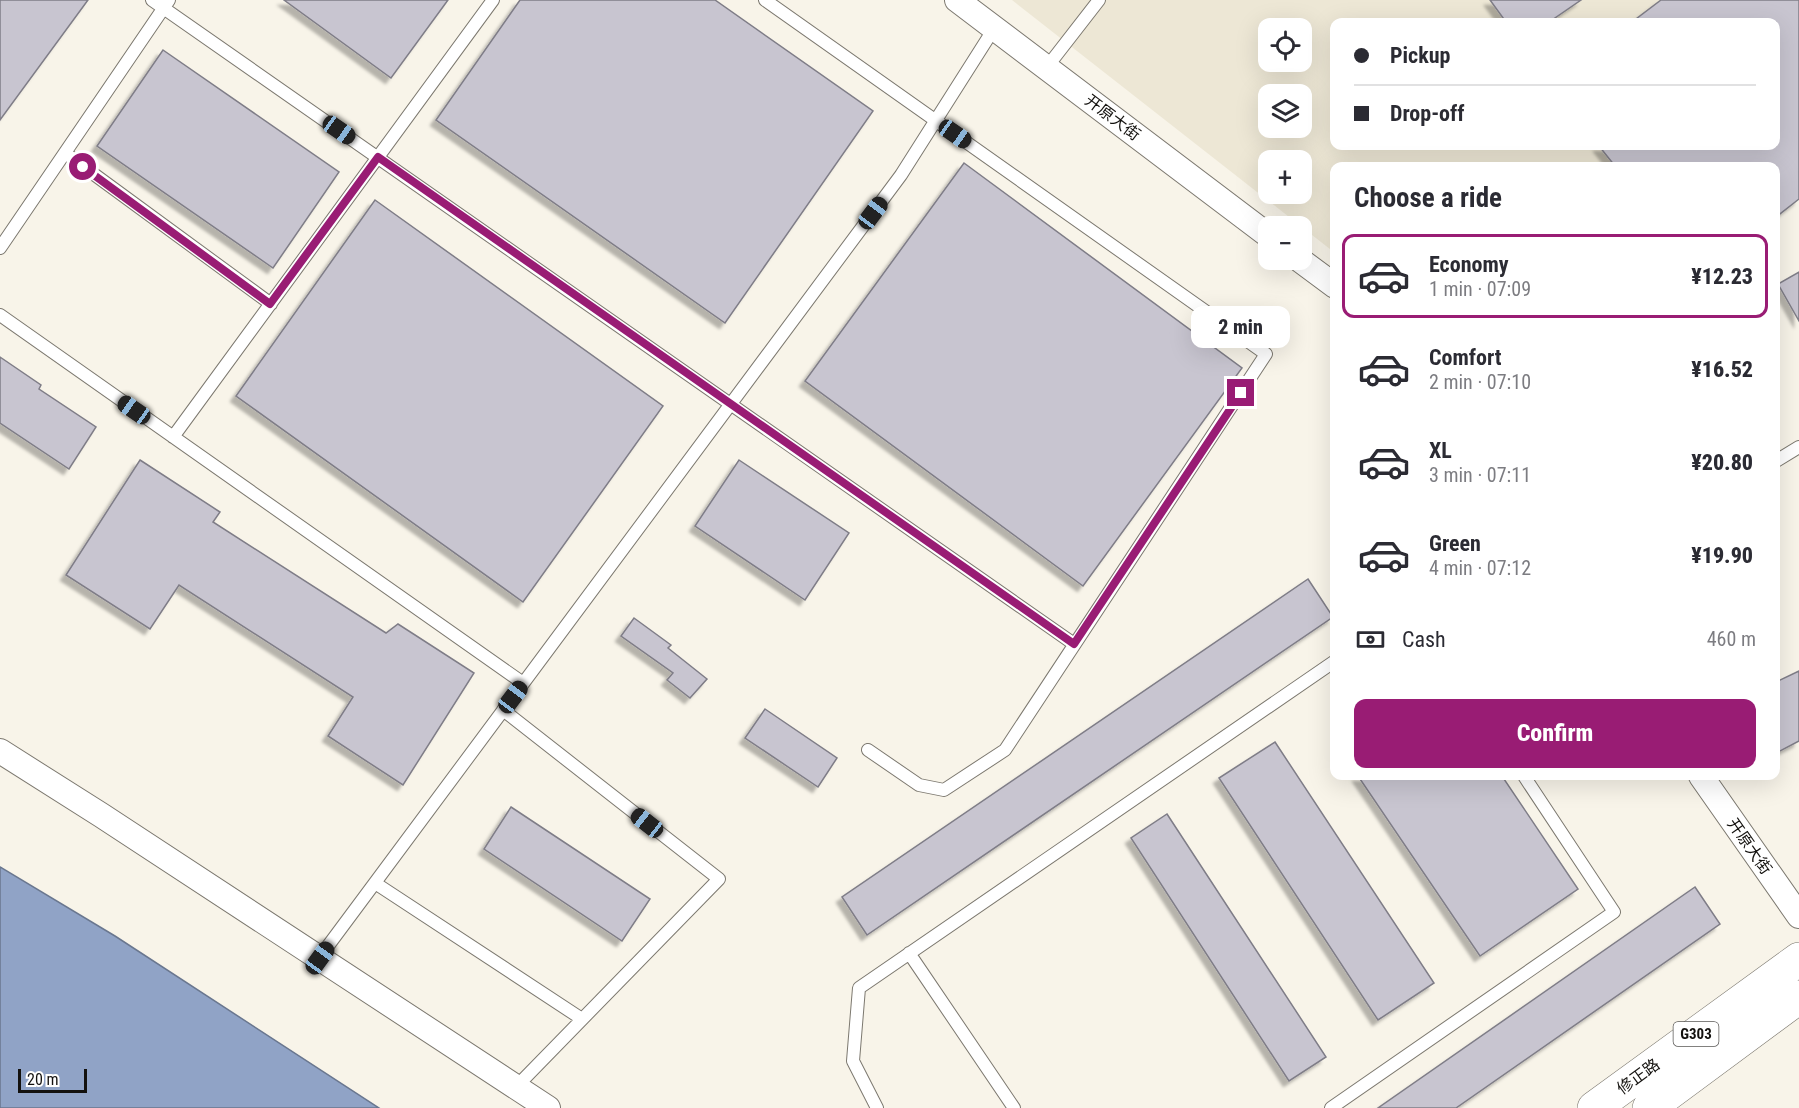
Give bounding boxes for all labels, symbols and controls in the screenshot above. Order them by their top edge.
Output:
map controls [1258,18,1312,270]
button: locate [1258,18,1312,72]
text: Pickup [1390,43,1450,68]
button: layers [1258,84,1312,138]
street label: 开原大街 [1081,91,1144,144]
text: Drop-off [1390,101,1464,126]
car [319,112,359,148]
car [935,116,975,152]
button: + [1258,150,1312,204]
route start [69,153,96,180]
text: Choose a ride [1354,182,1502,214]
car [855,193,891,233]
button: − [1258,216,1312,270]
icon: car [1357,249,1411,303]
text: Economy [1429,252,1509,277]
text: ¥12.23 [1691,264,1753,289]
text: 1 min · 07:09 [1429,277,1531,301]
callout: 2 min [1192,306,1290,348]
text: 2 min [1218,315,1263,339]
icon: car [1357,342,1411,396]
text: Comfort [1429,345,1502,370]
text: ¥16.52 [1691,357,1753,382]
text: 2 min · 07:10 [1429,370,1531,394]
route end [1227,379,1254,406]
car [114,392,154,428]
icon: car [1357,435,1411,489]
text: XL [1429,438,1452,463]
text: ¥20.80 [1691,450,1753,475]
text: 3 min · 07:11 [1429,463,1531,487]
icon: car [1357,528,1411,582]
text: Green [1429,531,1481,556]
text: ¥19.90 [1691,543,1753,568]
text: 4 min · 07:12 [1429,556,1531,580]
icon: cash [1354,623,1387,656]
text: Cash [1402,627,1446,652]
text: 460 m [1707,627,1756,651]
car [495,677,531,717]
button: Confirm [1354,699,1756,768]
car [627,805,667,841]
street label: 开原大街 [1723,815,1776,878]
car [302,938,338,978]
road number: G303 [1674,1022,1718,1046]
street label: 修正路 [1613,1055,1663,1098]
scale bar [18,1066,87,1094]
text: 20 m [27,1070,59,1089]

